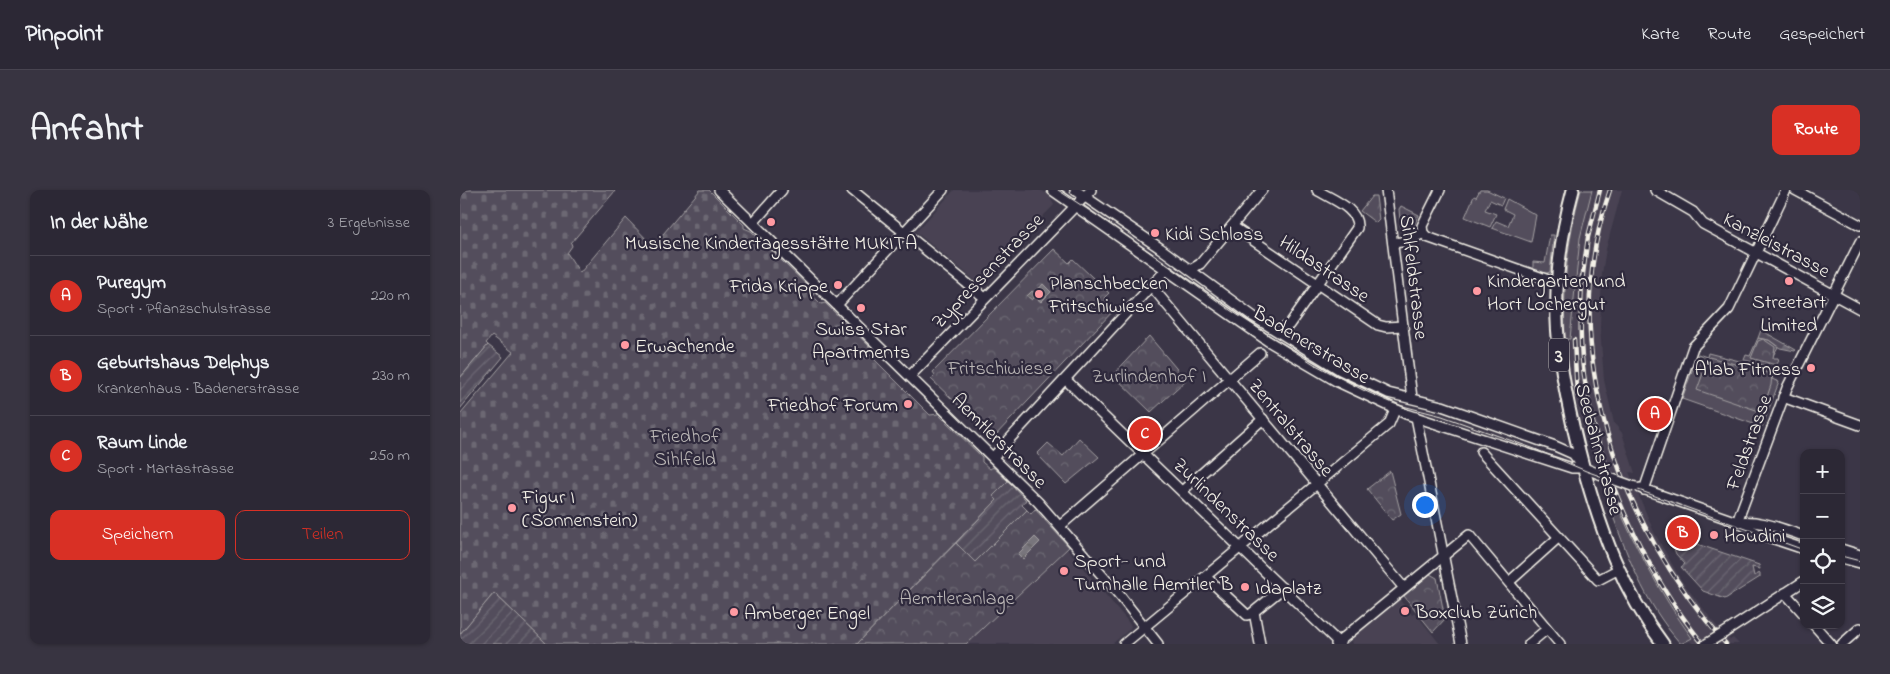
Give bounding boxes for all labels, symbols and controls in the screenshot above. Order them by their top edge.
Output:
text: Pinpoint [25,17,103,52]
text: Karte [1641,22,1679,48]
text: Route [1707,22,1751,48]
text: Gespeichert [1779,22,1865,48]
text: Anfahrt [30,105,143,156]
button: Route [1772,105,1860,155]
street label: Kanzleistrasse [1717,206,1835,287]
street label: Zypressenstrasse [926,207,1052,336]
text: In der Nähe [50,208,148,238]
text: 3 Ergebnisse [328,211,410,235]
street label: Sihlfeldstrasse [1390,213,1435,341]
marker: Musische Kindertagesstätte MUKITA [765,216,777,228]
place label: Kidi Schloss [1165,221,1263,250]
marker: Kidi Schloss [1149,227,1161,239]
street label: Hildastrasse [1272,229,1375,311]
place label: Musische Kindertagesstätte MUKITA [625,230,917,260]
place label: Kindergarten und Hort Lochergut [1487,268,1626,321]
text: Puregym [97,270,166,297]
place label: Planschbecken Fritschiwiese [1048,270,1168,322]
place label: Frida Krippe [729,273,828,302]
marker: Streetart Limited [1783,275,1795,287]
marker: Frida Krippe [832,279,844,291]
text: A [61,284,71,308]
text: 220 m [371,284,410,308]
marker: Kindergarten und Hort Lochergut [1471,285,1483,297]
marker: Planschbecken Fritschiwiese [1033,288,1045,300]
place label: Streetart Limited [1752,289,1826,341]
text: Sport · Pflanzschulstrasse [97,297,271,321]
street label: Badenerstrasse [1246,299,1375,393]
marker: Swiss Star Apartments [855,302,867,314]
place label: Swiss Star Apartments [812,316,910,368]
place label: Erwachende [635,333,735,362]
road number: 3 [1549,338,1569,372]
marker: Erwachende [619,339,631,351]
text: Geburtshaus Delphys [97,350,269,377]
park label: Fritschiwiese [947,355,1052,384]
place label: A'lab Fitness [1694,356,1801,385]
marker: A'lab Fitness [1805,362,1817,374]
park label: Zurlindenhof I [1092,363,1206,392]
text: B [61,364,71,388]
text: 230 m [372,364,410,388]
street label: Zentralstrasse [1240,373,1340,484]
text: Krankenhaus · Badenerstrasse [97,377,299,401]
street label: Seebahnstrasse [1566,381,1629,518]
street label: Aemtlerstrasse [944,387,1053,496]
street label: Feldstrasse [1719,391,1781,496]
place label: Friedhof Forum [767,392,898,421]
pin: A [1639,395,1671,433]
marker: Friedhof Forum [902,398,914,410]
pin: C [1129,415,1161,453]
park label: Friedhof Sihlfeld [649,423,721,475]
text: Raum Linde [97,430,187,457]
text: C [62,444,70,468]
text: 250 m [370,444,410,468]
map controls [1800,449,1845,629]
button: + [1800,449,1845,494]
street label: Zurlindenstrasse [1165,452,1285,570]
text: Sport · Martastrasse [97,457,234,481]
place label: Figur I (Sonnenstein) [521,484,638,536]
your location [1412,492,1438,518]
button: − [1800,494,1845,539]
marker: Figur I (Sonnenstein) [506,502,518,514]
button: Speichern [50,510,225,560]
button: Teilen [235,510,410,560]
pin: B [1667,514,1699,552]
place label: Houdini [1724,523,1786,552]
marker: Houdini [1708,529,1720,541]
button: locate [1800,539,1845,584]
place label: Sport- und Turnhalle Aemtler B [1074,548,1233,600]
marker: Sport- und Turnhalle Aemtler B [1058,565,1070,577]
place label: Idaplatz [1255,575,1322,604]
marker: Idaplatz [1239,581,1251,593]
button: layers [1800,584,1845,629]
park label: Aemtleranlage [900,585,1014,615]
place label: Boxclub Zürich [1414,599,1537,628]
place label: Amberger Engel [744,600,870,630]
marker: Boxclub Zürich [1399,605,1411,617]
marker: Amberger Engel [728,606,740,618]

